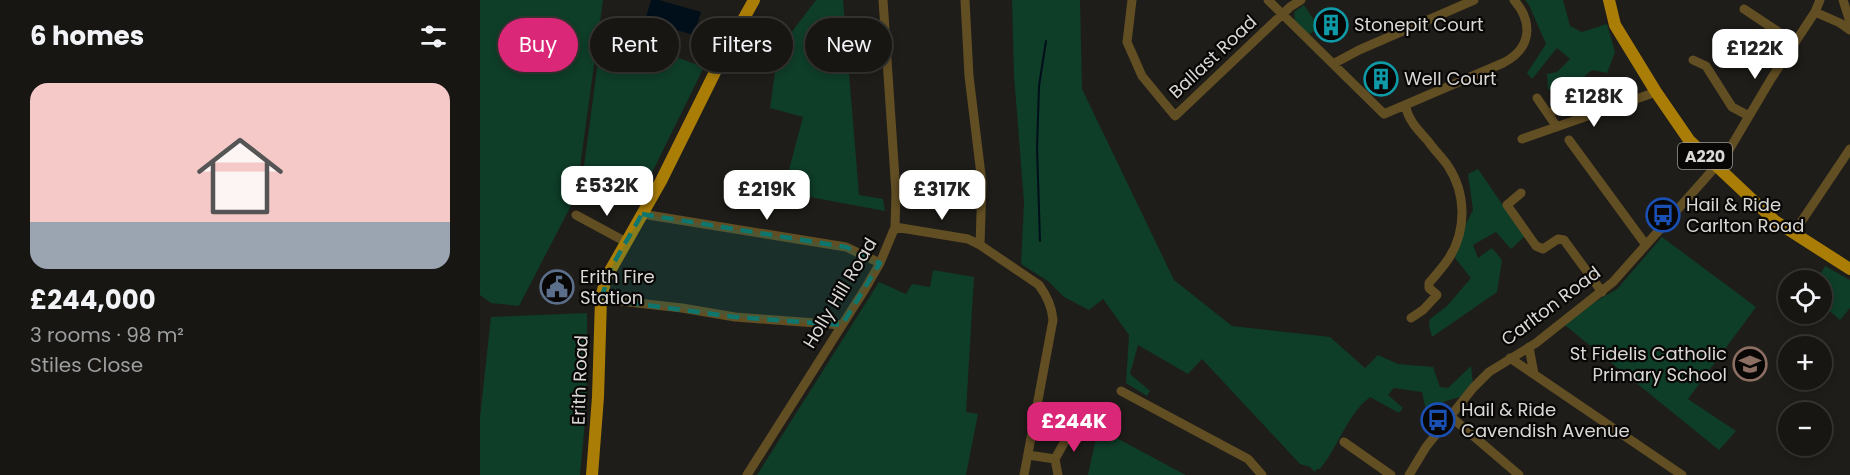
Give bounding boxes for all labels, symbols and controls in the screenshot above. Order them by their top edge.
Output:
building icon: Stonepit Court [1313,7,1349,43]
street label: Ballast Road [1163,9,1262,104]
place label: Stonepit Court [1354,12,1483,37]
text: 6 homes [30,18,144,54]
chip: Buy [498,18,578,72]
chip: Rent [590,18,679,72]
chip: Filters [691,18,793,72]
chip: New [805,18,892,72]
icon: filters [417,20,450,53]
pin: £122K [1713,29,1797,80]
text: £122K [1726,34,1784,62]
building icon: Well Court [1363,61,1399,97]
place label: Well Court [1404,66,1497,91]
pin: £128K [1552,77,1636,128]
text: £128K [1564,82,1624,110]
icon: home [186,122,294,230]
road number: A220 [1678,143,1732,169]
pin: £532K [565,166,649,217]
pin: £219K [725,170,809,221]
pin: £317K [900,170,984,221]
text: £532K [575,171,639,199]
text: £219K [738,175,796,203]
text: £317K [913,175,971,203]
place label: Hail & Ride Carlton Road [1686,192,1804,238]
bus stop icon: Hail & Ride Carlton Road [1645,197,1681,233]
street label: Holly Hill Road [797,233,883,353]
street label: Carlton Road [1496,260,1606,351]
place label: Erith Fire Station [580,264,655,310]
public building icon: Erith Fire Station [539,269,575,305]
map controls [1778,270,1832,456]
button: locate [1778,270,1832,324]
text: £244,000 [30,282,156,318]
text: 3 rooms · 98 m² [30,321,184,349]
street label: Erith Road [565,335,594,425]
button: + [1778,336,1832,390]
place label: St Fidelis Catholic Primary School [1570,341,1727,387]
school or university icon: St Fidelis Catholic Primary School [1732,346,1768,382]
text: Stiles Close [30,351,143,379]
place label: Hail & Ride Cavendish Avenue [1461,397,1630,443]
pin: £244K [1032,402,1116,453]
bus stop icon: Hail & Ride Cavendish Avenue [1420,402,1456,438]
button: − [1778,402,1832,456]
text: £244K [1041,407,1107,435]

